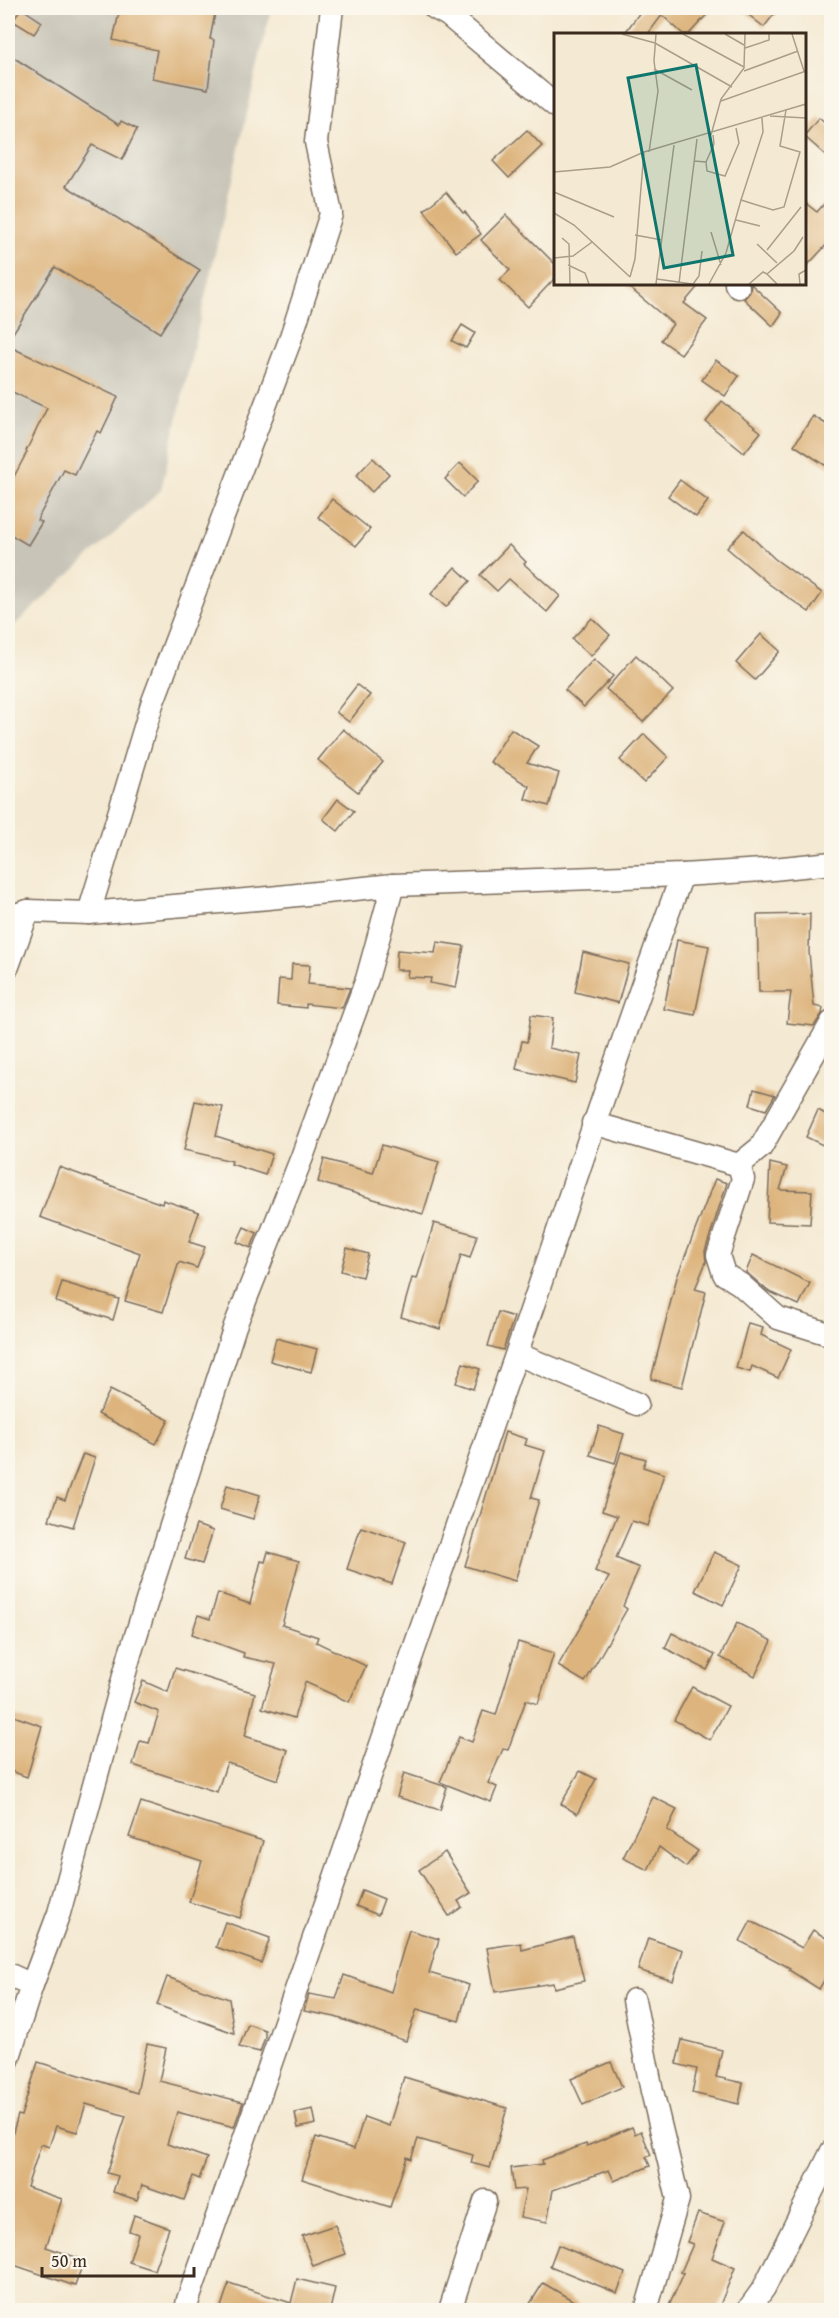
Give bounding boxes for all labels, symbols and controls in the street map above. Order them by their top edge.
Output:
inset map [554,33,806,285]
scale bar [42,2240,194,2278]
text: 50 m [51,2247,87,2274]

